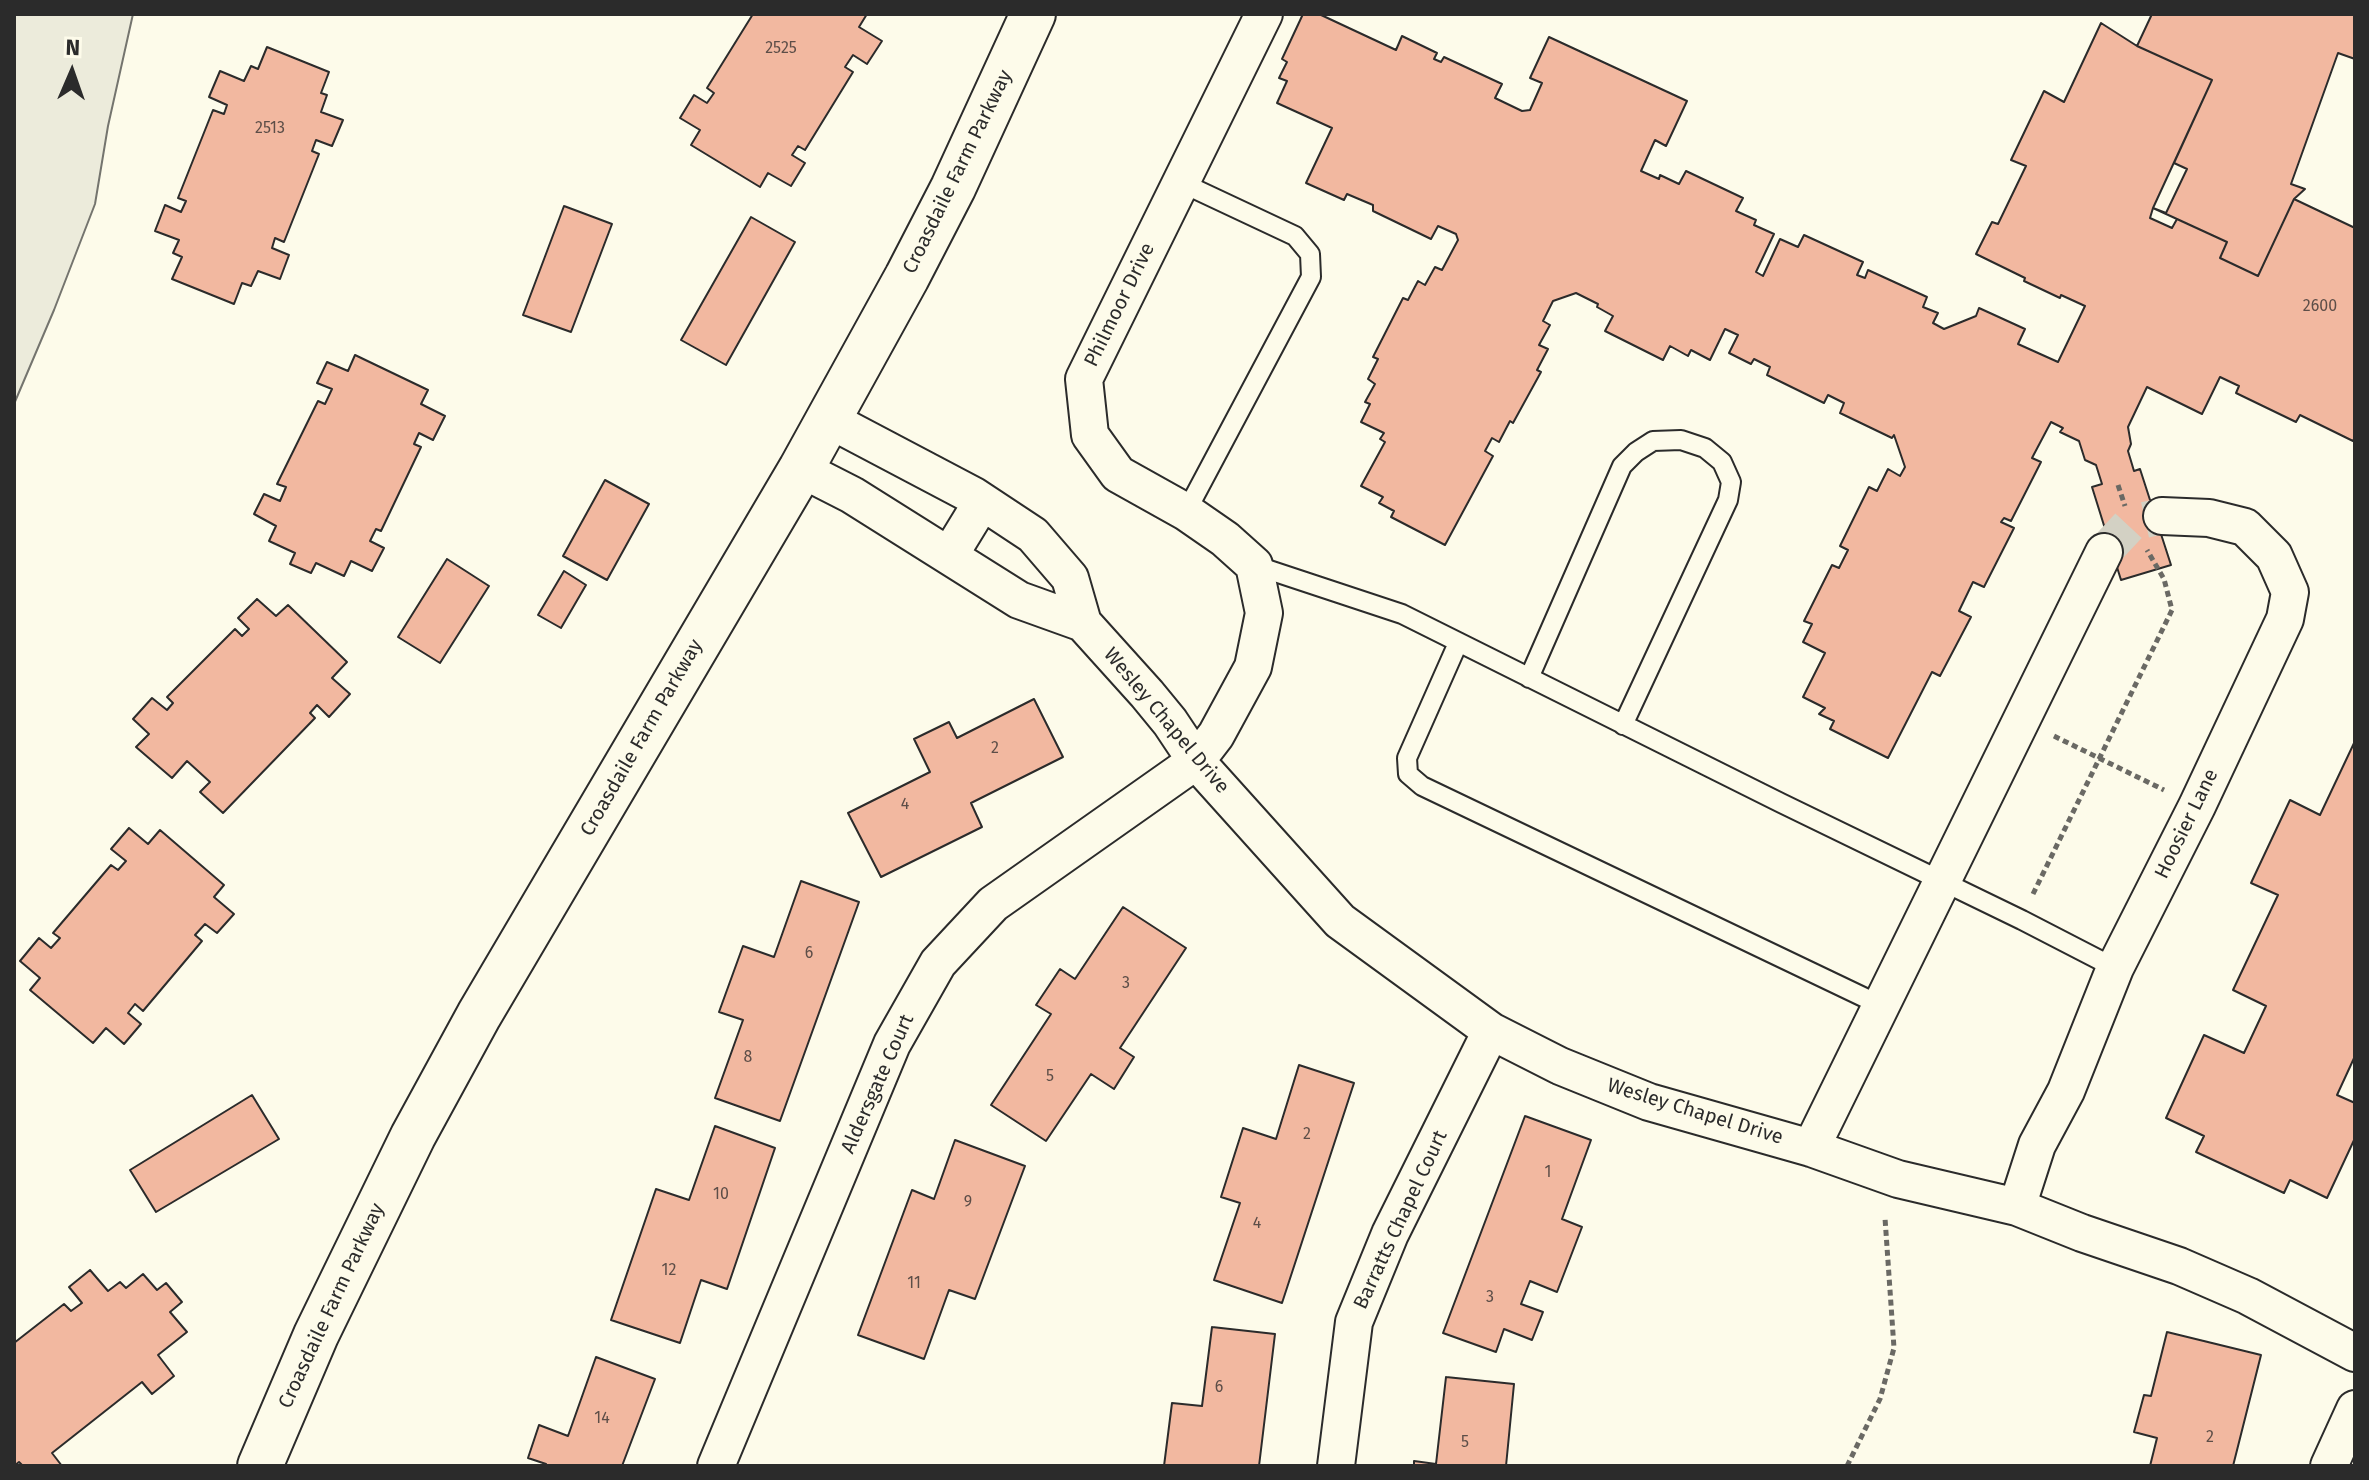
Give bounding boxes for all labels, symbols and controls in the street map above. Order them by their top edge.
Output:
north arrow [32,32,112,112]
text: N [65,34,81,61]
house number: 2525 [765,39,797,59]
street label: Croasdaile Farm Parkway [898,66,1018,278]
house number: 2513 [255,119,285,139]
street label: Philmoor Drive [1080,239,1160,371]
house number: 2600 [2303,297,2337,317]
street label: Croasdaile Farm Parkway [576,635,708,841]
street label: Wesley Chapel Drive [1098,643,1234,799]
house number: 2 [991,739,999,759]
street label: Hoosier Lane [2150,765,2224,883]
house number: 4 [901,795,909,815]
house number: 6 [805,944,813,964]
house number: 3 [1122,974,1130,994]
street label: Aldersgate Court [837,1011,919,1157]
house number: 8 [744,1048,752,1068]
house number: 5 [1046,1067,1054,1087]
street label: Wesley Chapel Drive [1604,1074,1786,1150]
house number: 2 [1303,1125,1311,1145]
street label: Barratts Chapel Court [1349,1127,1453,1313]
house number: 1 [1545,1163,1551,1183]
house number: 10 [713,1185,729,1205]
house number: 9 [964,1193,972,1213]
street label: Croasdaile Farm Parkway [274,1200,390,1412]
house number: 4 [1253,1214,1261,1234]
house number: 12 [662,1261,676,1281]
house number: 11 [907,1274,921,1294]
house number: 3 [1486,1288,1494,1308]
house number: 6 [1215,1378,1223,1398]
house number: 14 [594,1409,610,1429]
house number: 2 [2206,1428,2214,1448]
house number: 5 [1461,1433,1469,1453]

